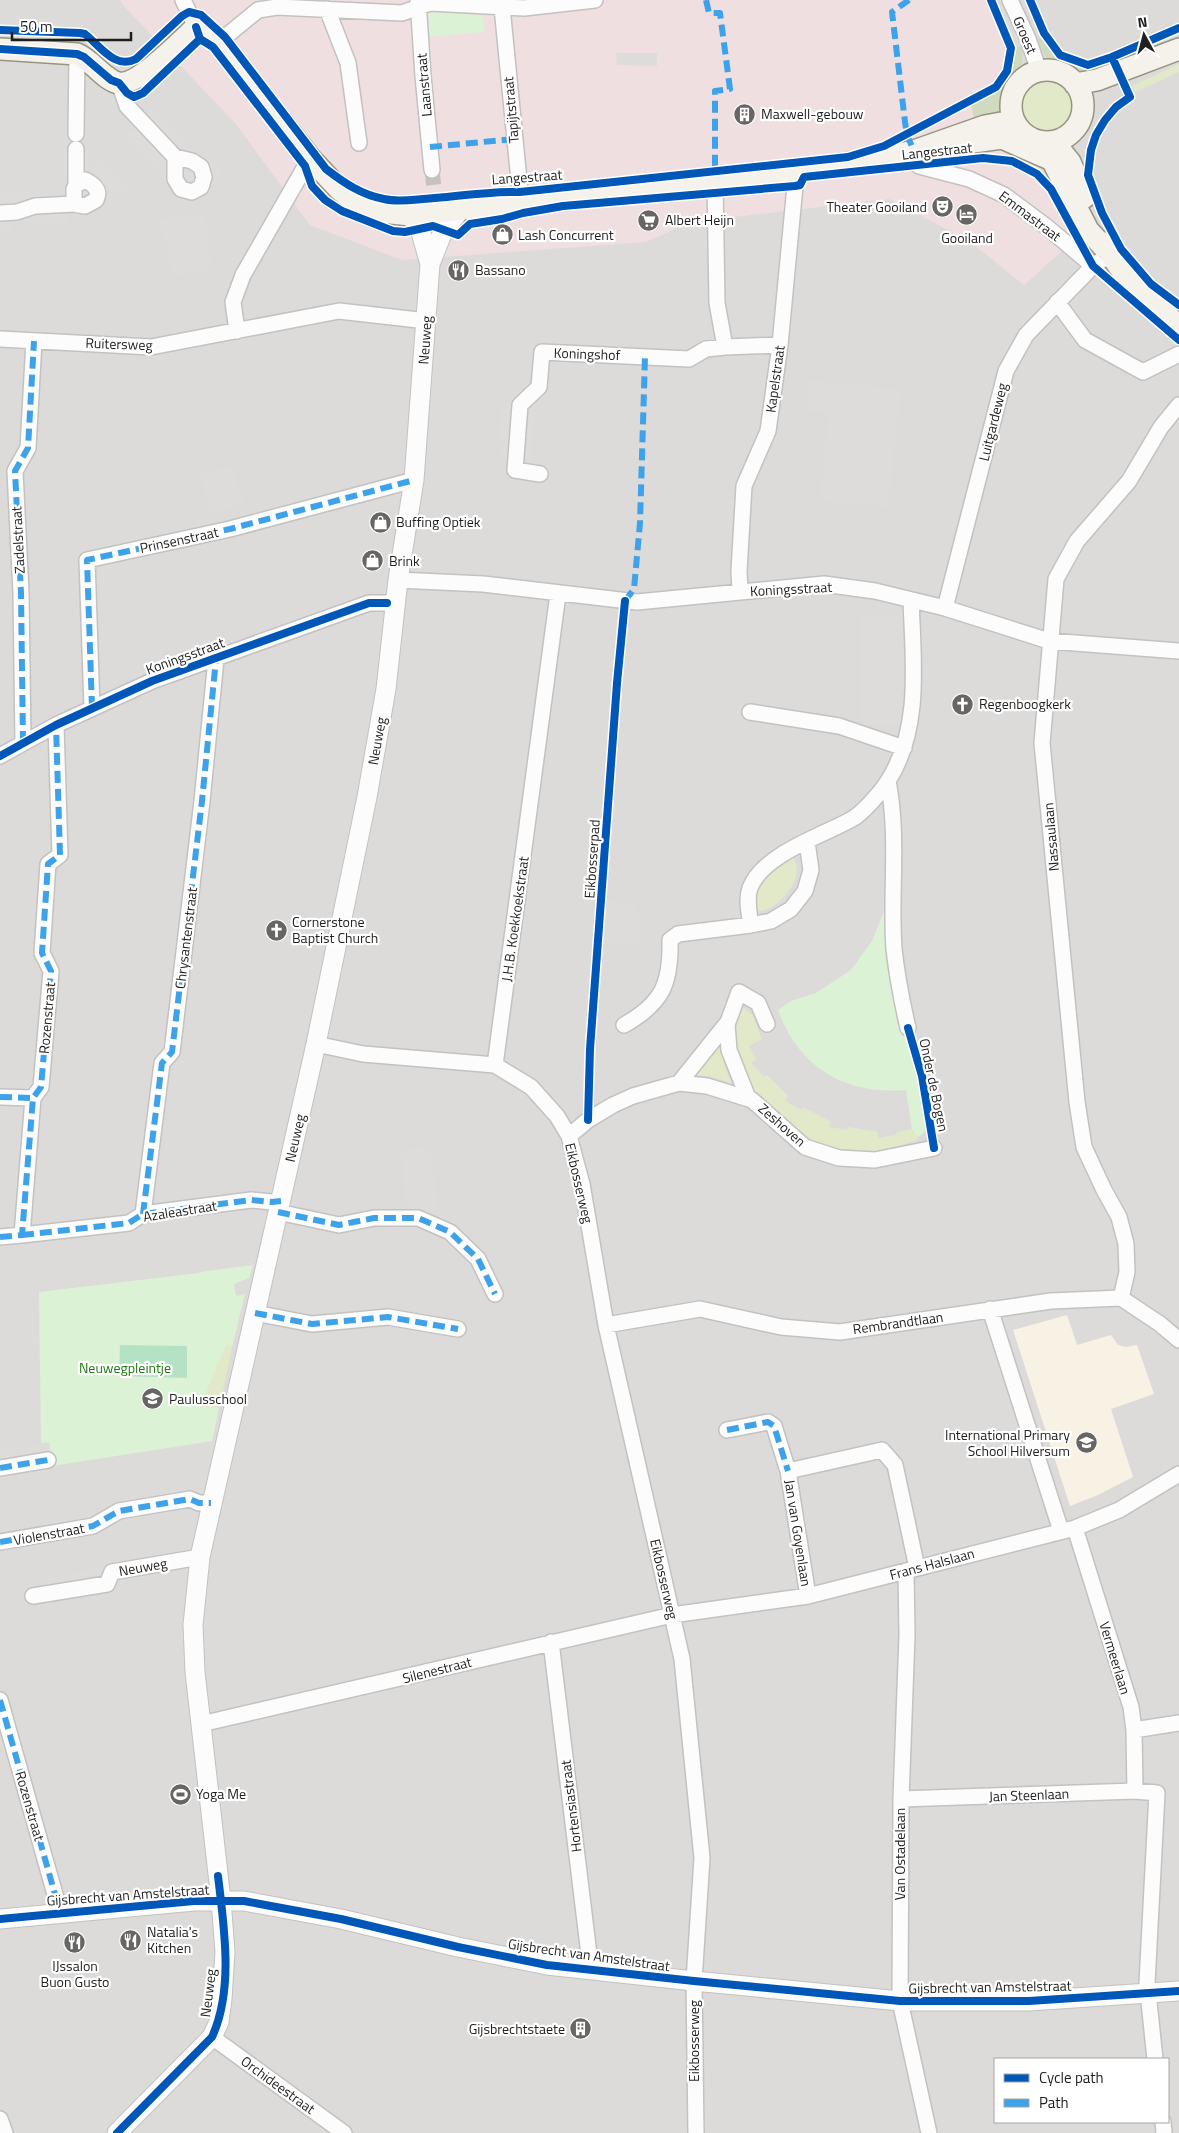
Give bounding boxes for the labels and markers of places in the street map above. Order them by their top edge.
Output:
building icon: Maxwell-gebouw [733,102,757,126]
place label: Maxwell-gebouw [761,103,864,124]
theatre icon: Theater Gooiland [931,195,955,219]
place label: Theater Gooiland [826,196,927,217]
hotel icon: Gooiland [955,203,979,227]
supermarket icon: Albert Heijn [637,208,661,232]
place label: Albert Heijn [665,209,734,230]
shop icon: Lash Concurrent [490,223,514,247]
place label: Lash Concurrent [518,224,614,245]
place label: Gooiland [941,227,993,248]
restaurant icon: Bassano [447,258,471,282]
place label: Bassano [475,259,526,280]
shop icon: Buffing Optiek [368,510,392,534]
place label: Buffing Optiek [396,511,481,532]
shop icon: Brink [361,549,385,573]
place label: Brink [389,550,420,571]
church icon: Regenboogkerk [951,692,975,716]
place label: Regenboogkerk [979,693,1071,714]
place label: Cornerstone Baptist Church [292,911,378,948]
church icon: Cornerstone Baptist Church [264,918,288,942]
school or university icon: Paulusschool [141,1387,165,1411]
place label: Paulusschool [169,1388,247,1409]
place label: International Primary School Hilversum [945,1424,1070,1461]
school or university icon: International Primary School Hilversum [1074,1431,1098,1455]
sports icon: Yoga Me [168,1782,192,1806]
place label: Yoga Me [196,1783,246,1804]
place label: Natalia's Kitchen [147,1921,198,1958]
restaurant icon: Natalia's Kitchen [119,1928,143,1952]
restaurant icon: IJssalon Buon Gusto [63,1931,87,1955]
place label: IJssalon Buon Gusto [41,1955,109,1992]
building icon: Gijsbrechtstaete [569,2017,593,2041]
place label: Gijsbrechtstaete [469,2018,565,2039]

